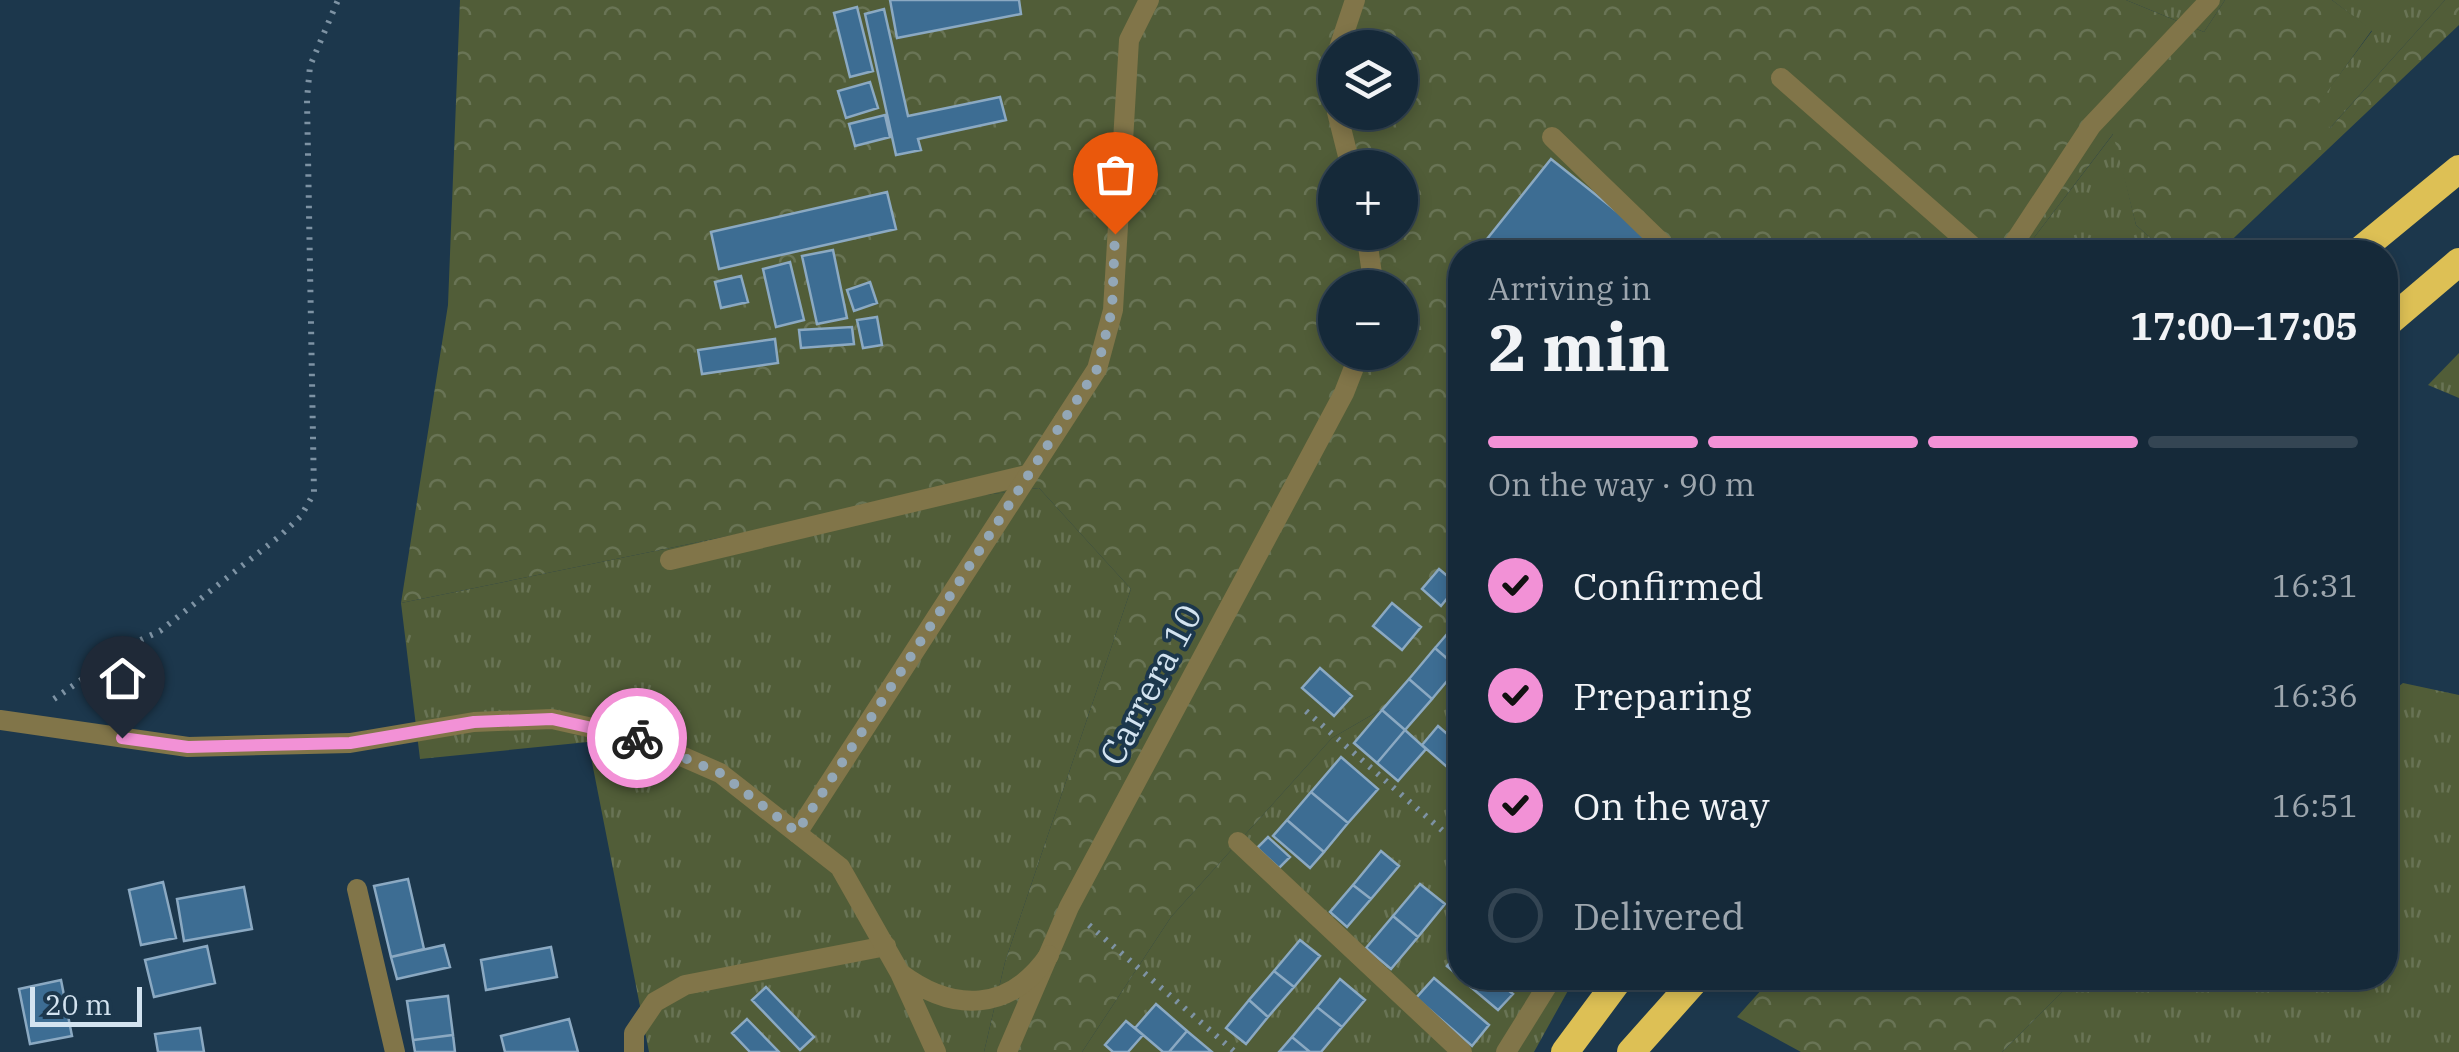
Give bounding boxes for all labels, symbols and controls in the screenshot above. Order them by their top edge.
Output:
map controls [1318,30,1418,370]
button: layers [1318,30,1418,130]
pin [1073,132,1158,235]
icon: bag [1088,147,1143,202]
button: + [1318,150,1418,250]
text: Arriving in [1488,267,1651,309]
button: − [1318,270,1418,370]
text: 17:00–17:05 [2130,301,2358,350]
text: 2 min [1488,304,1670,389]
text: On the way · 90 m [1488,463,1755,505]
icon: check [1488,558,1543,613]
text: Confirmed [1573,561,1764,610]
text: 16:31 [2272,564,2358,606]
street label: Carrera 10 [1088,596,1212,773]
pin [80,636,165,739]
icon: home [95,651,150,706]
icon: check [1488,668,1543,723]
text: Preparing [1573,671,1752,720]
text: 16:36 [2272,674,2358,716]
courier [587,688,687,788]
icon: bike [610,711,665,766]
icon: check [1488,778,1543,833]
text: On the way [1573,781,1770,830]
text: 16:51 [2272,784,2358,826]
text: Delivered [1573,891,1745,940]
scale bar [30,982,142,1026]
text: 20 m [45,986,112,1023]

